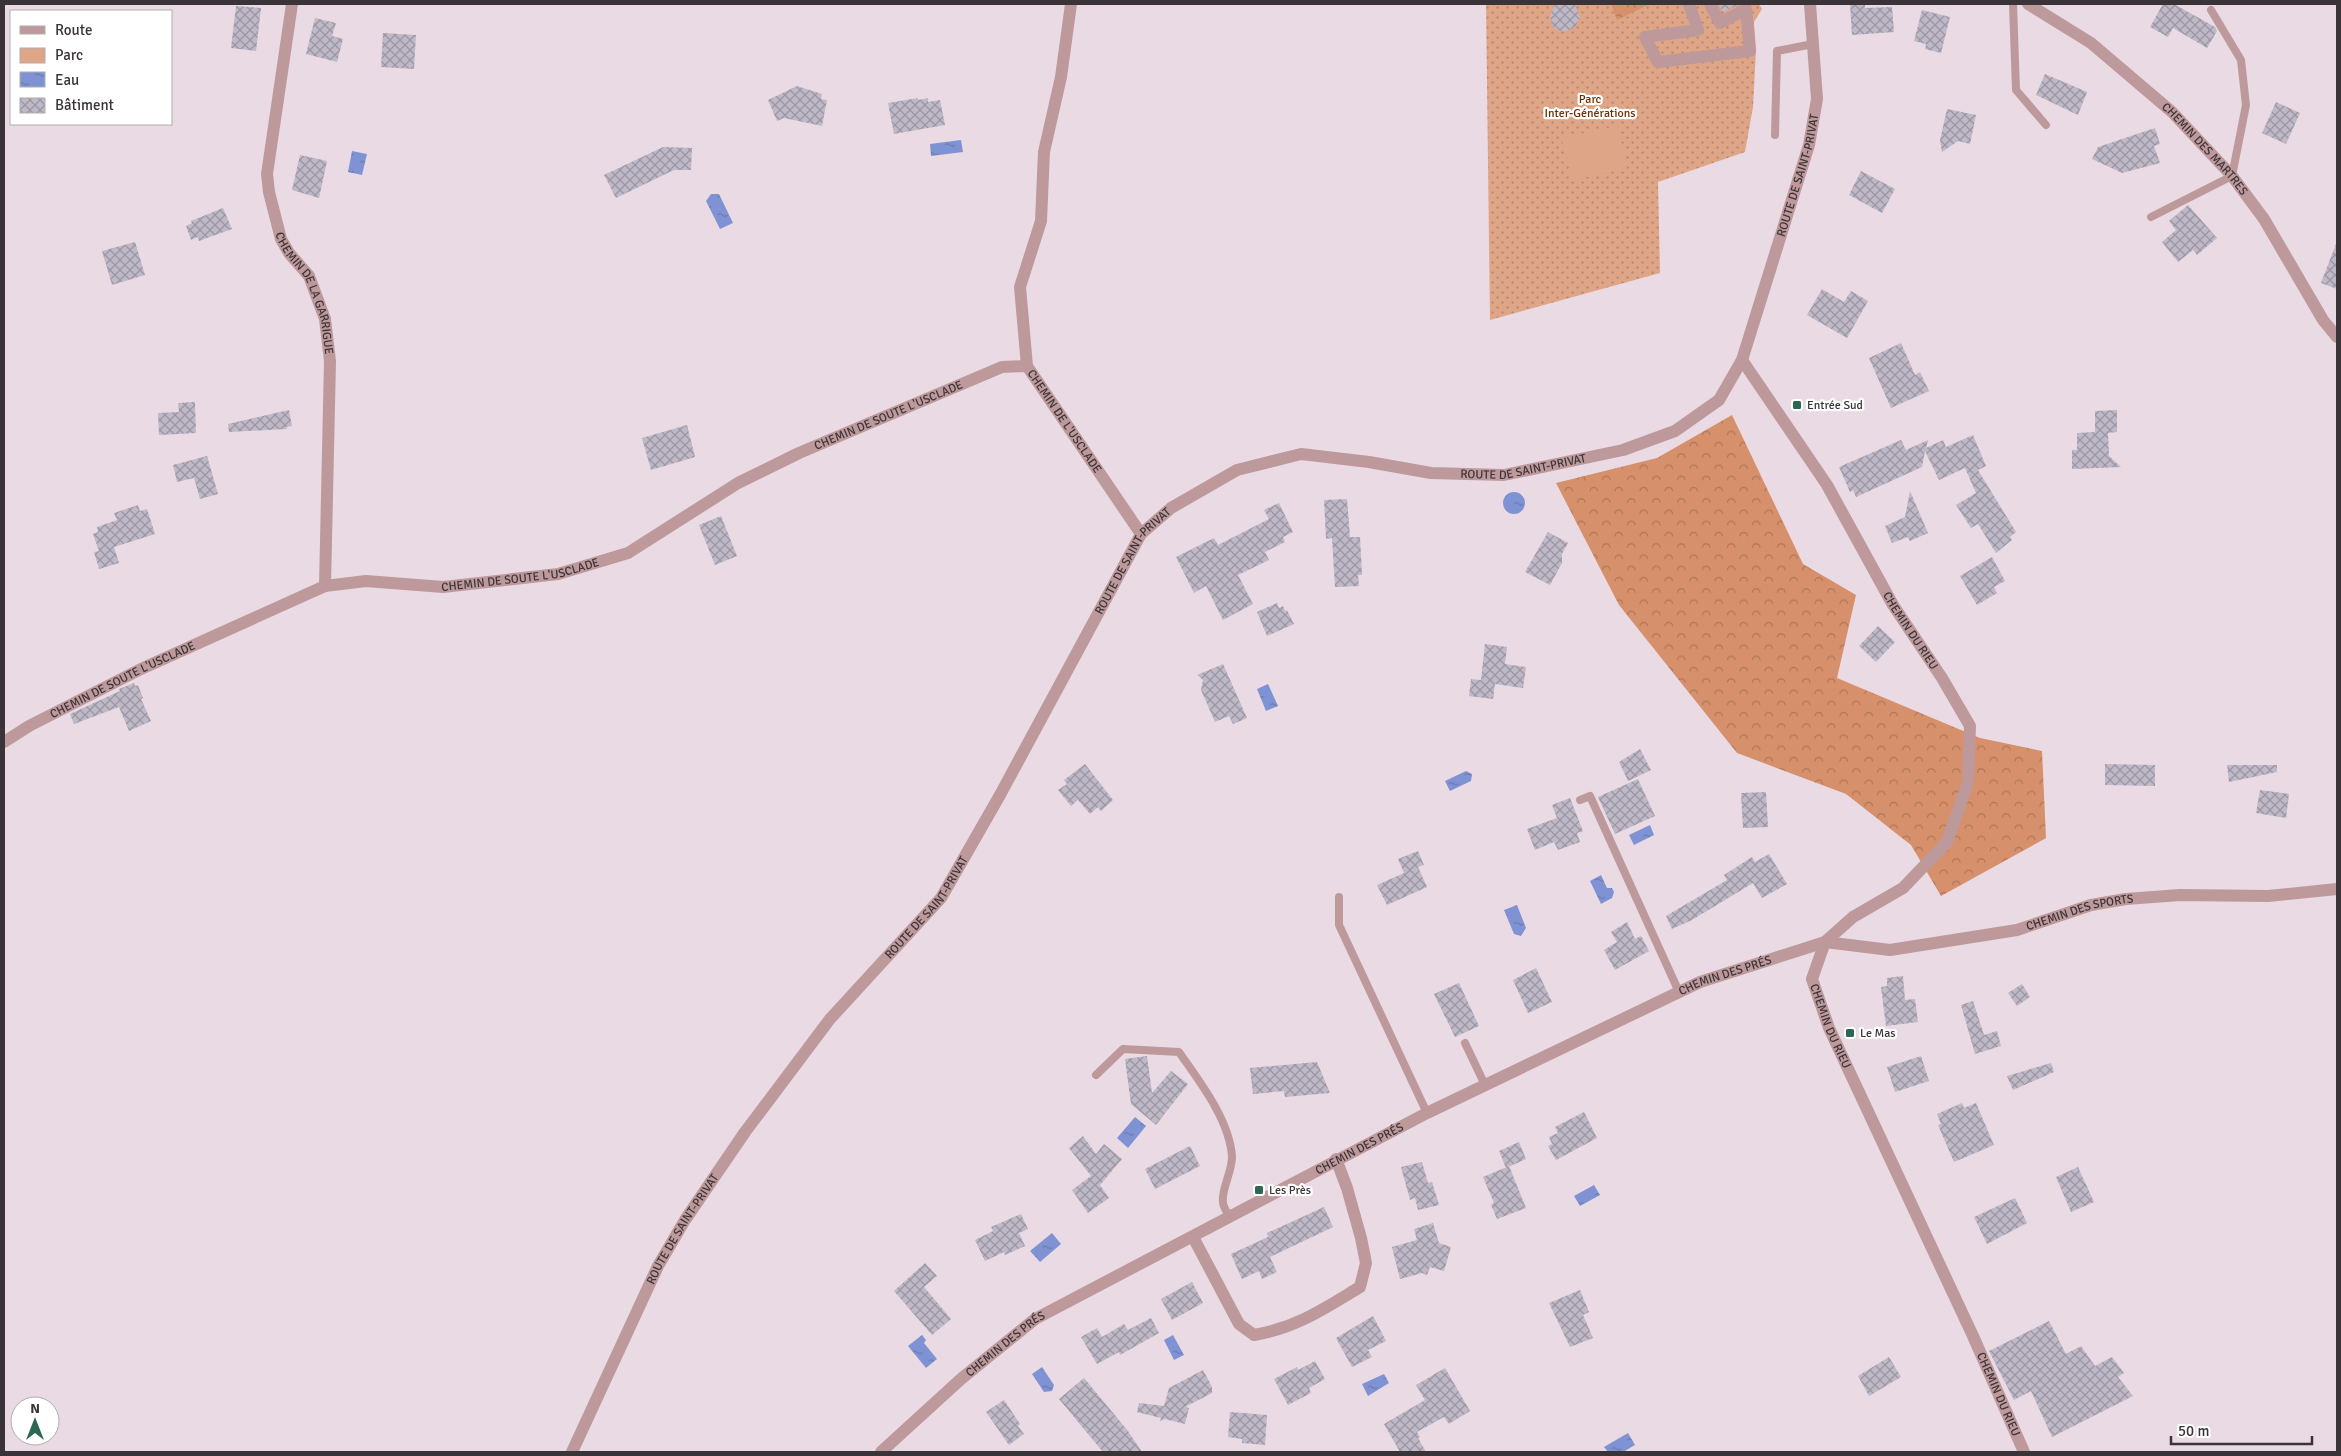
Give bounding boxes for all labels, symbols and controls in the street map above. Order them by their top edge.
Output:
legend [10,10,172,125]
text: Route [55,21,92,39]
text: Parc [55,46,83,64]
text: Eau [55,71,79,89]
park label: Parc Inter-Générations [1545,92,1635,121]
text: Bâtiment [55,96,114,114]
street label: CHEMIN DES MARTRES [2159,100,2251,199]
street label: ROUTE DE SAINT-PRIVAT [1774,113,1822,239]
street label: CHEMIN DE LA GARRIGUE [272,230,336,356]
street label: CHEMIN DE L'USCLADE [1024,367,1105,476]
street label: CHEMIN DE SOUTE L'USCLADE [812,377,965,454]
place label: Entrée Sud [1807,398,1863,413]
marker: Entrée Sud [1791,399,1803,411]
street label: ROUTE DE SAINT-PRIVAT [1460,451,1587,483]
street label: ROUTE DE SAINT-PRIVAT [1092,505,1174,617]
street label: CHEMIN DE SOUTE L'USCLADE [441,555,601,595]
street label: CHEMIN DU RIEU [1879,589,1941,673]
street label: CHEMIN DE SOUTE L'USCLADE [48,638,198,722]
street label: ROUTE DE SAINT-PRIVAT [882,853,971,962]
street label: CHEMIN DES SPORTS [2024,891,2134,934]
street label: CHEMIN DES PRÉS [1676,953,1774,999]
street label: CHEMIN DU RIEU [1806,982,1854,1071]
place label: Le Mas [1860,1026,1896,1041]
marker: Le Mas [1844,1027,1856,1039]
street label: CHEMIN DES PRÉS [1313,1119,1407,1178]
street label: ROUTE DE SAINT-PRIVAT [643,1171,722,1287]
place label: Les Près [1269,1183,1311,1198]
marker: Les Près [1253,1184,1265,1196]
street label: CHEMIN DES PRÉS [963,1308,1048,1380]
street label: CHEMIN DU RIEU [1973,1350,2023,1439]
north arrow [10,1396,60,1446]
text: N [30,1400,40,1417]
scale bar [2171,1414,2312,1446]
text: 50 m [2178,1422,2209,1440]

